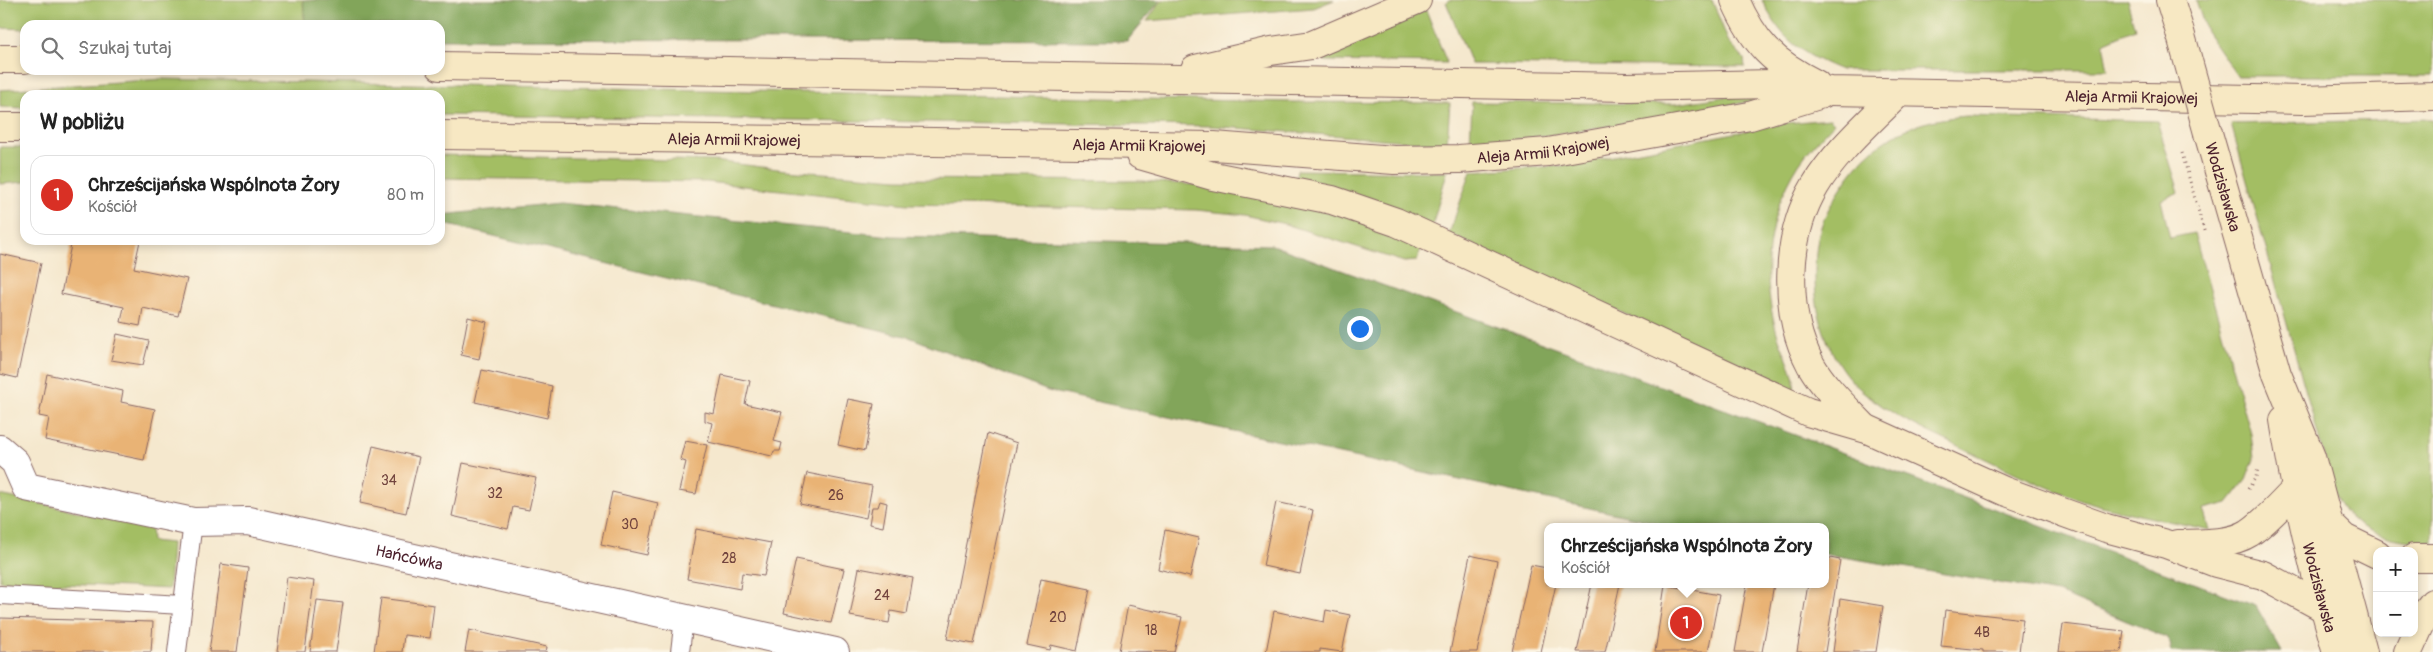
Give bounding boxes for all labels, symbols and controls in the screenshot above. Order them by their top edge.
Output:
search box [20,20,445,75]
icon: search [38,34,66,62]
text: Szukaj tutaj [78,36,172,60]
street label: Aleja Armii Krajowej [2064,86,2198,109]
text: W pobliżu [40,109,124,136]
street label: Aleja Armii Krajowej [667,129,801,151]
street label: Aleja Armii Krajowej [1476,132,1611,169]
street label: Aleja Armii Krajowej [1072,135,1206,157]
street label: Wodzisławska [2200,140,2245,234]
text: Chrześcijańska Wspólnota Żory [88,173,339,197]
text: 1 [54,185,60,205]
text: 80 m [387,185,424,205]
text: Kościół [88,197,137,217]
your location [1347,316,1373,342]
house number: 34 [381,472,397,489]
house number: 32 [487,485,503,502]
house number: 26 [828,487,844,504]
house number: 30 [621,516,639,533]
popup [1544,523,1829,588]
text: Chrześcijańska Wspólnota Żory [1561,534,1812,558]
street label: Hańcówka [373,541,445,575]
street label: Wodzisławska [2297,541,2340,635]
map controls [2373,547,2418,637]
button: + [2373,547,2418,592]
house number: 28 [722,550,736,567]
text: Kościół [1561,558,1610,578]
house number: 24 [874,587,890,604]
button: − [2373,592,2418,637]
pin: 1 [1670,604,1702,642]
house number: 20 [1049,609,1067,626]
house number: 18 [1145,622,1157,639]
house number: 4B [1974,624,1990,641]

